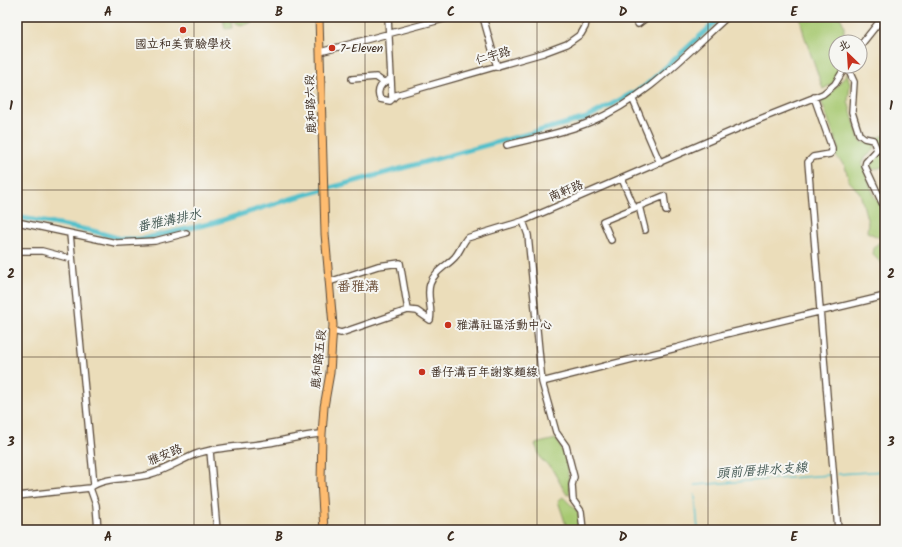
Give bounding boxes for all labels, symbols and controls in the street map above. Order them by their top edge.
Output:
text: A [104,2,112,23]
text: B [275,2,283,23]
text: C [447,2,455,23]
text: D [619,2,628,23]
text: E [790,2,798,23]
marker: 國立和美實驗學校 [178,25,188,35]
north arrow [828,34,868,74]
place label: 國立和美實驗學校 [135,35,231,54]
text: 北 [835,35,853,56]
place label: 7-Eleven [340,39,383,58]
street label: 仁宇路 [473,42,513,70]
marker: 7-Eleven [327,43,337,53]
street label: 鹿和路六段 [300,74,322,134]
text: 1 [9,96,13,117]
text: 1 [889,96,893,117]
street label: 南軒路 [546,175,586,207]
water label: 番雅溝排水 [135,204,204,238]
text: 2 [7,264,15,285]
text: 2 [887,264,895,285]
district label: 番雅溝 [337,276,379,298]
place label: 雅溝社區活動中心 [456,316,552,335]
marker: 雅溝社區活動中心 [443,320,453,330]
street label: 鹿和路五段 [306,328,332,390]
place label: 番仔溝百年謝家麵線 [430,363,538,382]
marker: 番仔溝百年謝家麵線 [417,367,427,377]
text: 3 [6,432,15,453]
text: 3 [886,432,895,453]
street label: 雅安路 [145,439,185,471]
water label: 頭前厝排水支線 [716,457,809,485]
text: A [104,527,112,547]
text: B [275,527,283,547]
text: C [447,527,455,547]
text: D [619,527,628,547]
text: E [790,527,798,547]

